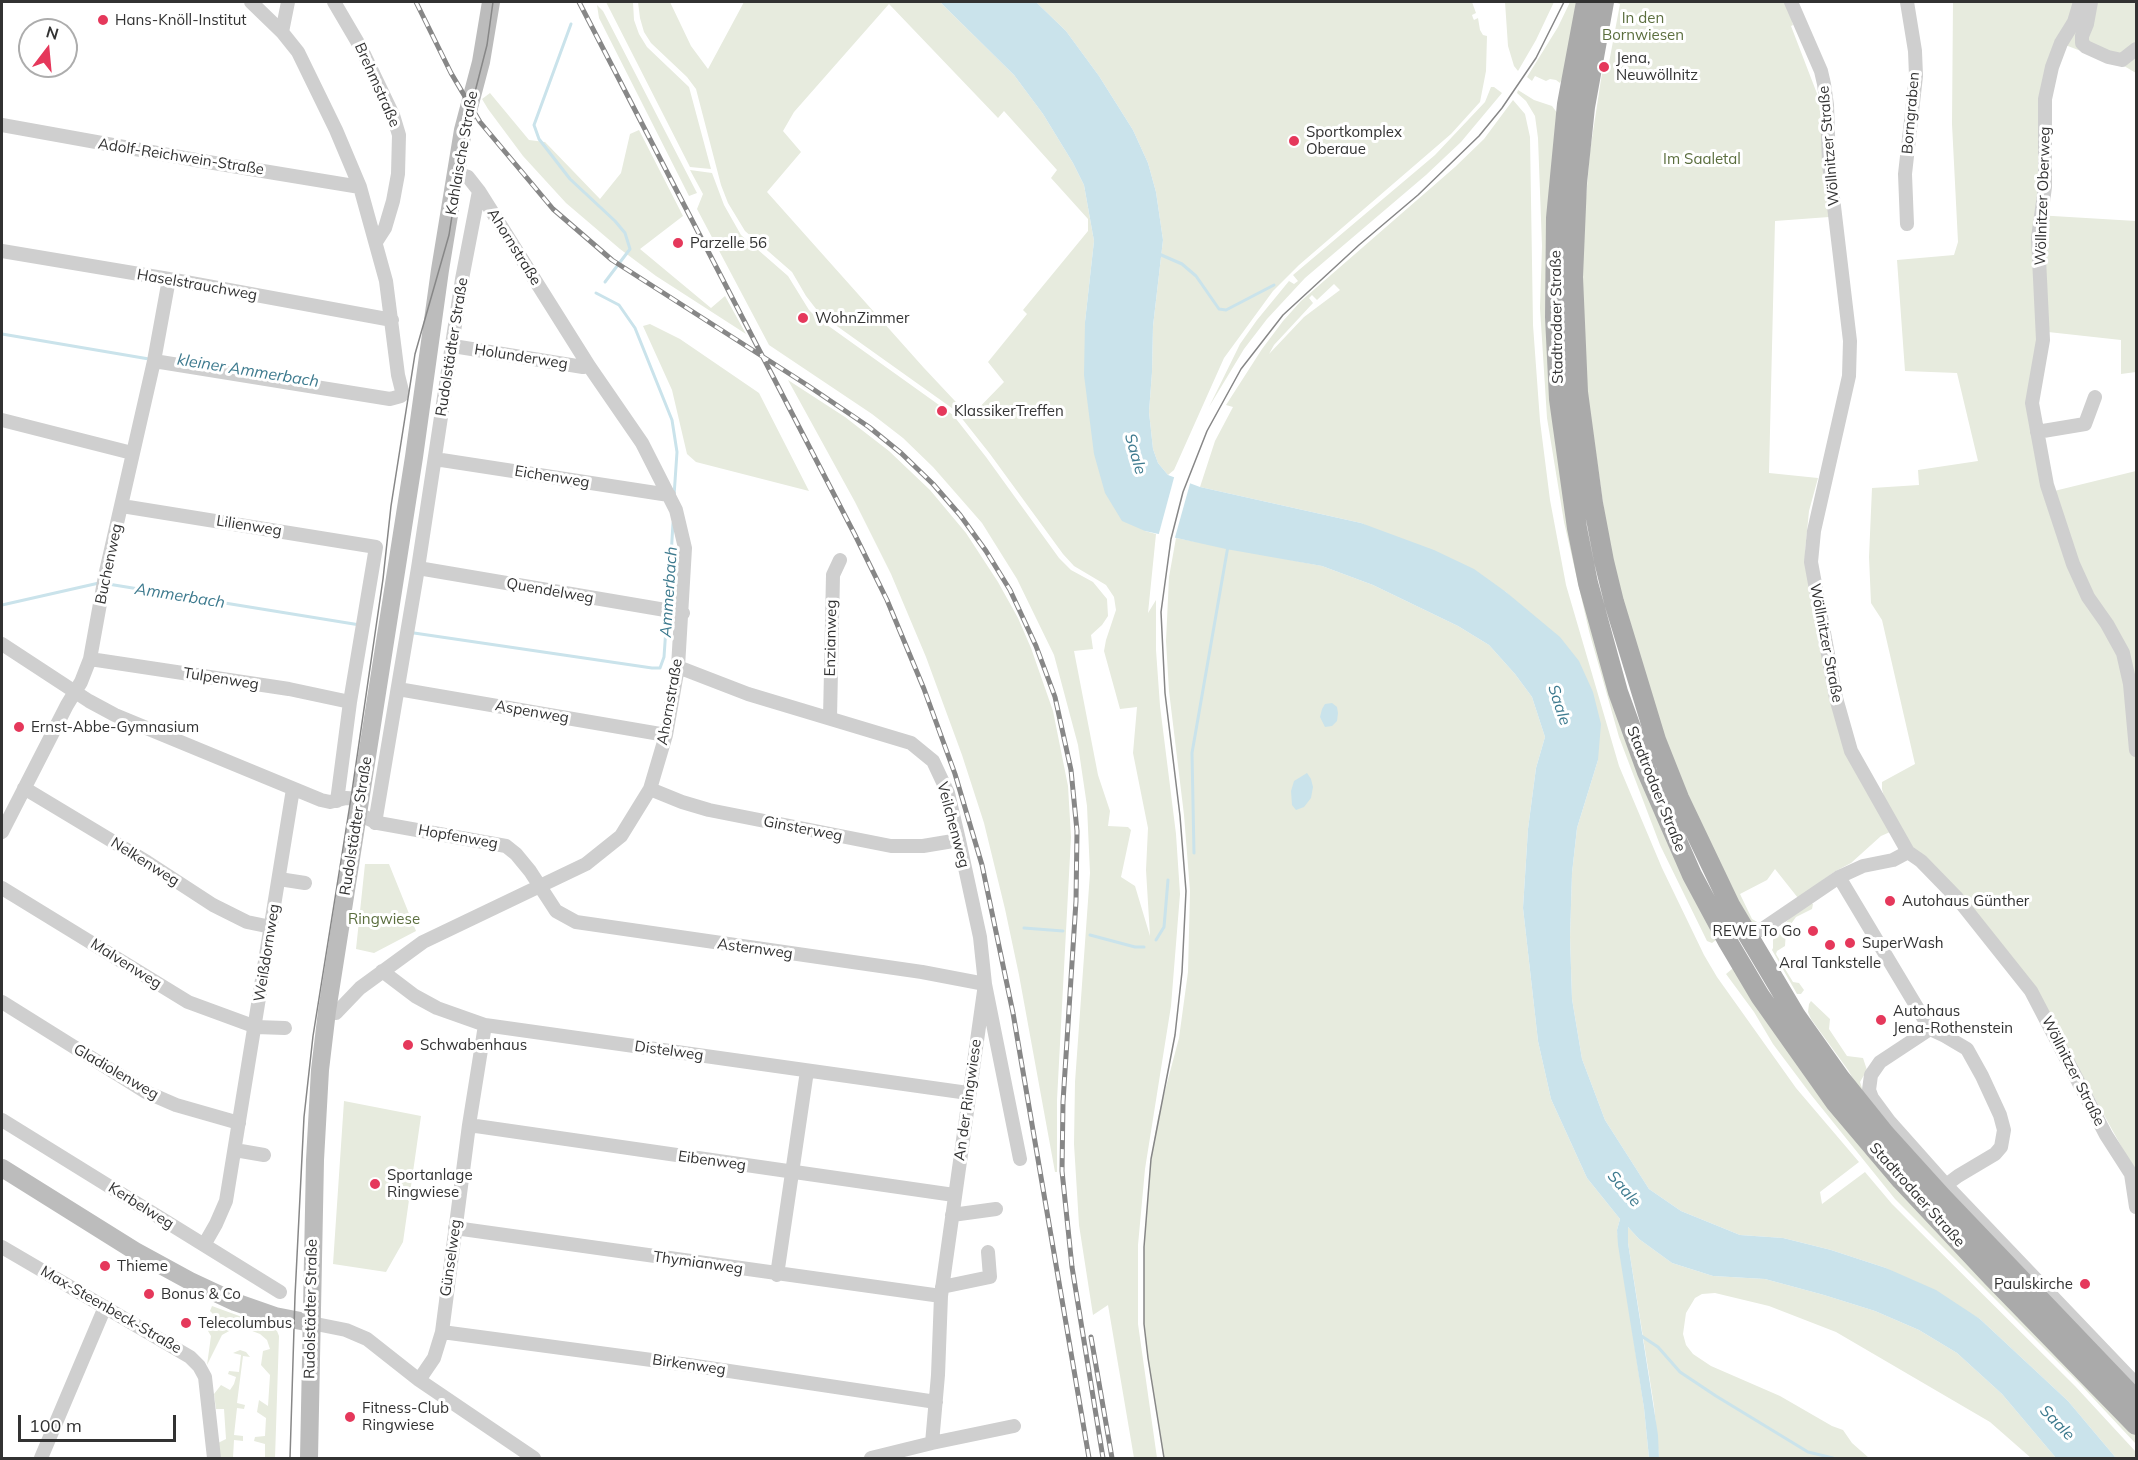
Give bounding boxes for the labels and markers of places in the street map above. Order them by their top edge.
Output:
place label: Hans-Knöll-Institut [115,11,247,29]
marker: Hans-Knöll-Institut [96,13,110,27]
place label: Jena, Neuwöllnitz [1616,49,1698,84]
marker: Jena, Neuwöllnitz [1597,60,1611,74]
place label: Sportkomplex Oberaue [1306,123,1402,158]
marker: Sportkomplex Oberaue [1287,134,1301,148]
place label: Parzelle 56 [690,234,767,252]
marker: Parzelle 56 [671,236,685,250]
place label: WohnZimmer [815,309,909,327]
marker: WohnZimmer [796,311,810,325]
place label: KlassikerTreffen [954,402,1064,420]
marker: KlassikerTreffen [935,404,949,418]
place label: Ernst-Abbe-Gymnasium [31,718,199,736]
marker: Ernst-Abbe-Gymnasium [12,720,26,734]
place label: Autohaus Günther [1902,892,2029,910]
marker: Autohaus Günther [1883,894,1897,908]
place label: REWE To Go [1713,922,1801,940]
marker: REWE To Go [1806,924,1820,938]
place label: SuperWash [1862,934,1944,952]
marker: SuperWash [1843,936,1857,950]
marker: Aral Tankstelle [1823,938,1837,952]
place label: Aral Tankstelle [1779,954,1881,972]
place label: Autohaus Jena-Rothenstein [1893,1002,2013,1037]
marker: Autohaus Jena-Rothenstein [1874,1013,1888,1027]
place label: Schwabenhaus [420,1036,527,1054]
marker: Schwabenhaus [401,1038,415,1052]
place label: Sportanlage Ringwiese [387,1166,473,1201]
marker: Sportanlage Ringwiese [368,1177,382,1191]
place label: Thieme [117,1257,168,1275]
marker: Thieme [98,1259,112,1273]
place label: Paulskirche [1994,1275,2073,1293]
marker: Paulskirche [2078,1277,2092,1291]
place label: Bonus & Co [161,1285,241,1303]
marker: Bonus & Co [142,1287,156,1301]
place label: Telecolumbus [198,1314,292,1332]
marker: Telecolumbus [179,1316,193,1330]
place label: Fitness-Club Ringwiese [362,1399,449,1434]
marker: Fitness-Club Ringwiese [343,1410,357,1424]

